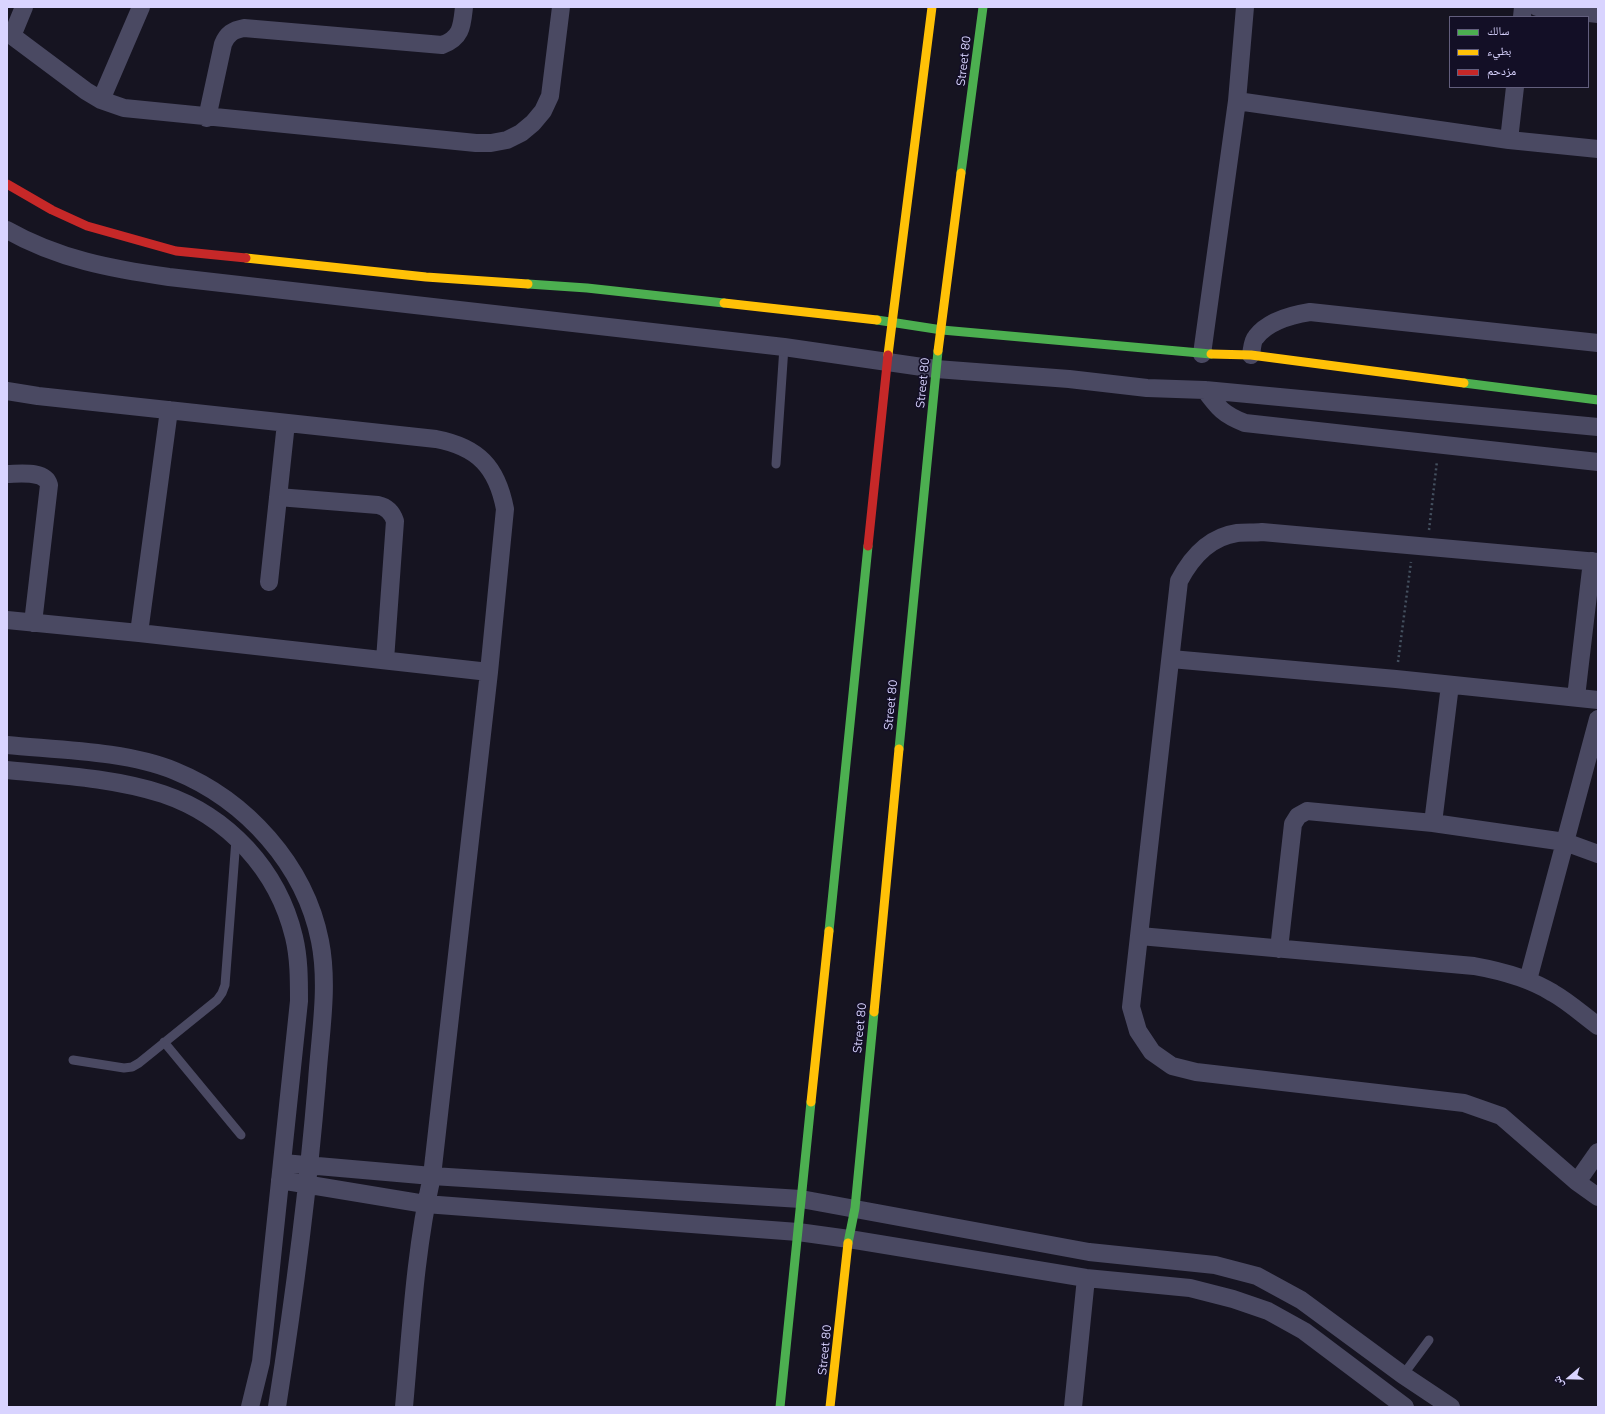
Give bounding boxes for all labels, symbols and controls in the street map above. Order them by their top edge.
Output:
legend [1449,16,1589,88]
text: سالك [1487,23,1509,38]
street label: Street 80 [954,35,974,87]
text: بطيء [1487,43,1511,58]
text: مزدحم [1487,63,1516,78]
street label: Street 80 [913,357,933,409]
street label: Street 80 [881,679,901,731]
street label: Street 80 [850,1002,870,1054]
street label: Street 80 [815,1324,835,1376]
north arrow [1549,1358,1589,1398]
text: ش [1549,1374,1566,1390]

